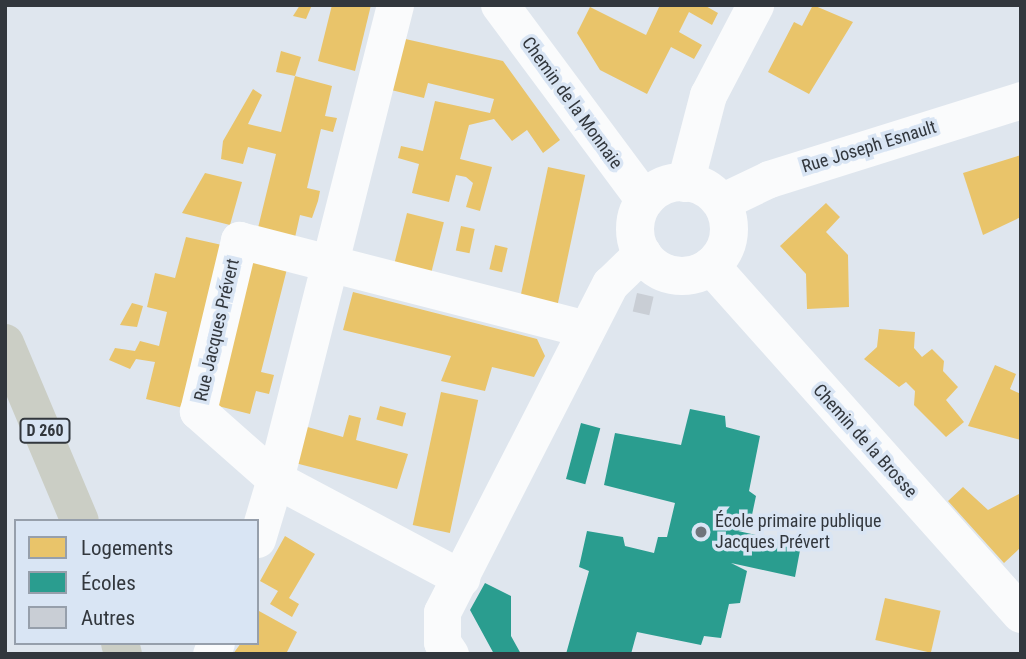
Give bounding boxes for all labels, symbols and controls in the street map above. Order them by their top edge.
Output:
street label: Chemin de la Monnaie [517,33,627,173]
street label: Rue Joseph Esnault [799,116,939,178]
street label: Rue Jacques Prévert [190,257,244,403]
street label: Chemin de la Brosse [808,380,922,502]
road number: D 260 [19,418,71,444]
place label: École primaire publique Jacques Prévert [715,511,881,554]
legend [14,519,259,645]
marker: École primaire publique Jacques Prévert [693,524,709,540]
text: Logements [81,536,173,560]
text: Écoles [81,571,136,595]
text: Autres [81,606,135,630]

